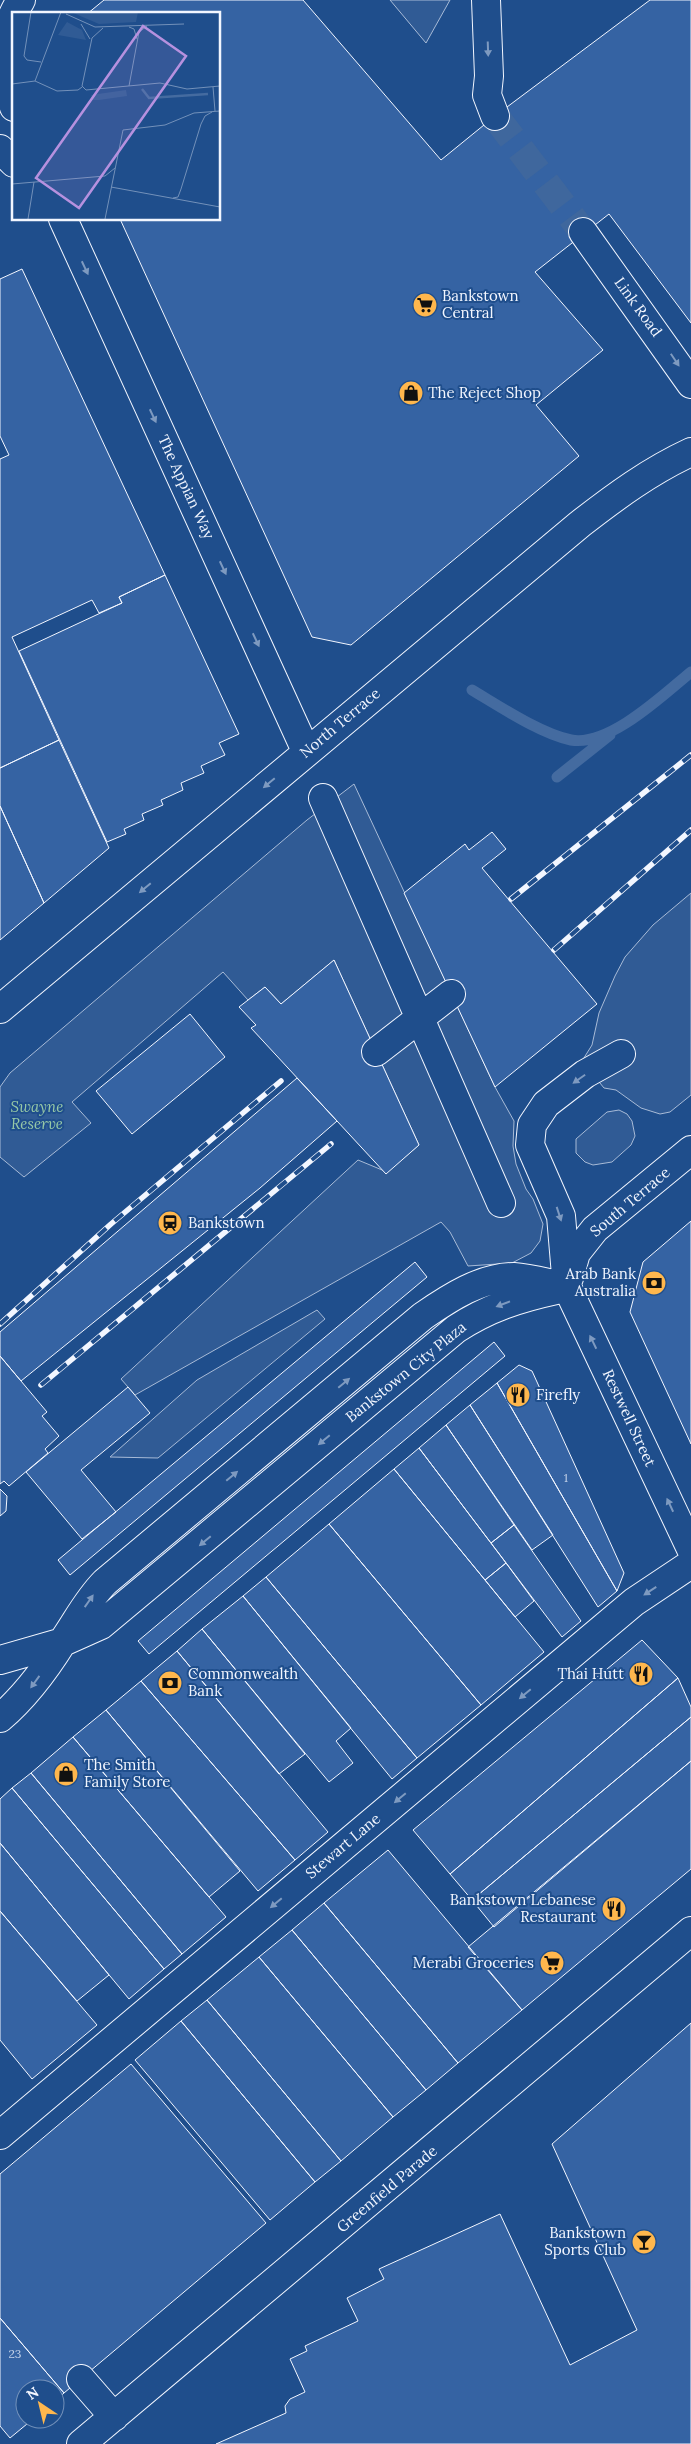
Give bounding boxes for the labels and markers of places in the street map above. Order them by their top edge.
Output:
place label: Bankstown Central [442,286,519,322]
supermarket icon: Bankstown Central [412,292,438,318]
shop icon: The Reject Shop [398,380,424,406]
place label: The Reject Shop [428,383,541,402]
station icon: Bankstown [157,1210,183,1236]
place label: Bankstown [188,1213,265,1232]
place label: Arab Bank Australia [565,1264,636,1300]
bank icon: Arab Bank Australia [641,1270,667,1296]
restaurant icon: Firefly [505,1382,531,1408]
place label: Firefly [536,1385,580,1404]
restaurant icon: Thai Hutt [628,1661,654,1687]
place label: Commonwealth Bank [188,1664,298,1700]
place label: Thai Hutt [557,1664,624,1683]
bank icon: Commonwealth Bank [157,1670,183,1696]
place label: The Smith Family Store [84,1755,170,1791]
shop icon: The Smith Family Store [53,1761,79,1787]
place label: Bankstown Lebanese Restaurant [450,1890,596,1926]
restaurant icon: Bankstown Lebanese Restaurant [601,1896,627,1922]
supermarket icon: Merabi Groceries [539,1950,565,1976]
place label: Merabi Groceries [413,1953,534,1972]
place label: Bankstown Sports Club [544,2223,626,2259]
bar icon: Bankstown Sports Club [631,2229,657,2255]

